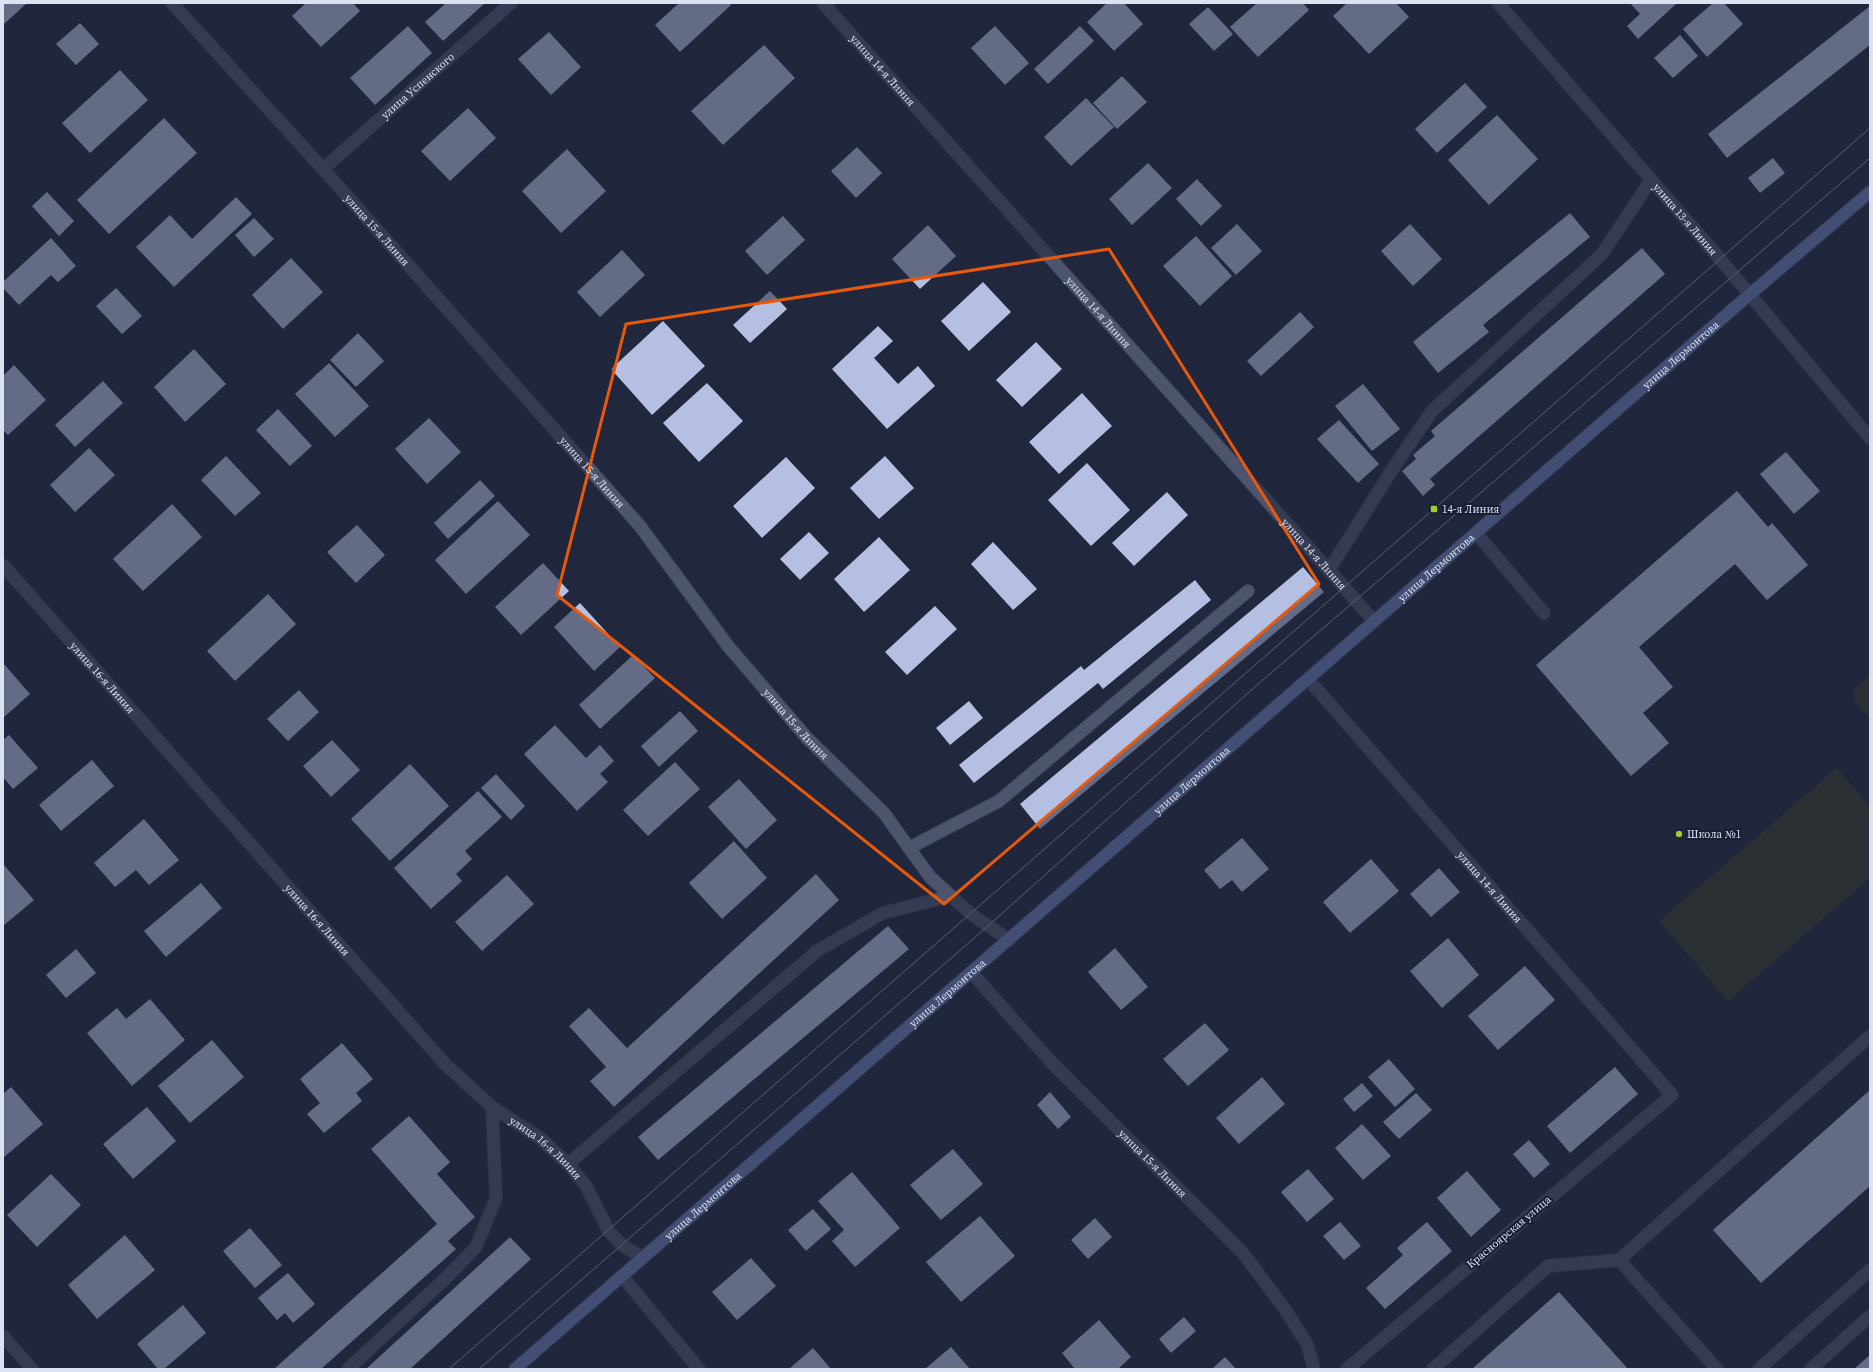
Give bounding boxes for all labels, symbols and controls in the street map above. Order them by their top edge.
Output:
street label: улица 14-я Линия [847,31,919,109]
street label: улица Успенского [378,49,457,122]
street label: улица 13-я Линия [1650,180,1721,259]
street label: улица 15-я Линия [341,191,413,269]
street label: улица 14-я Линия [1063,273,1135,351]
street label: улица Лермонтова [1639,317,1722,392]
street label: улица 15-я Линия [556,433,628,511]
place label: 14-я Линия [1442,502,1500,517]
marker: 14-я Линия [1429,504,1439,514]
street label: улица 14-я Линия [1278,515,1350,593]
street label: улица Лермонтова [1394,530,1478,605]
street label: улица 16-я Линия [67,638,138,716]
street label: улица 15-я Линия [760,685,832,763]
street label: улица Лермонтова [1150,742,1233,818]
place label: Школа №1 [1687,827,1741,842]
marker: Школа №1 [1674,829,1684,839]
street label: улица 14-я Линия [1454,847,1525,926]
street label: улица 16-я Линия [281,881,353,959]
street label: улица Лермонтова [906,955,989,1030]
street label: улица 16-я Линия [507,1113,585,1183]
street label: улица 15-я Линия [1115,1126,1190,1201]
street label: улица Лермонтова [661,1168,745,1243]
street label: Красноярская улица [1464,1192,1555,1272]

